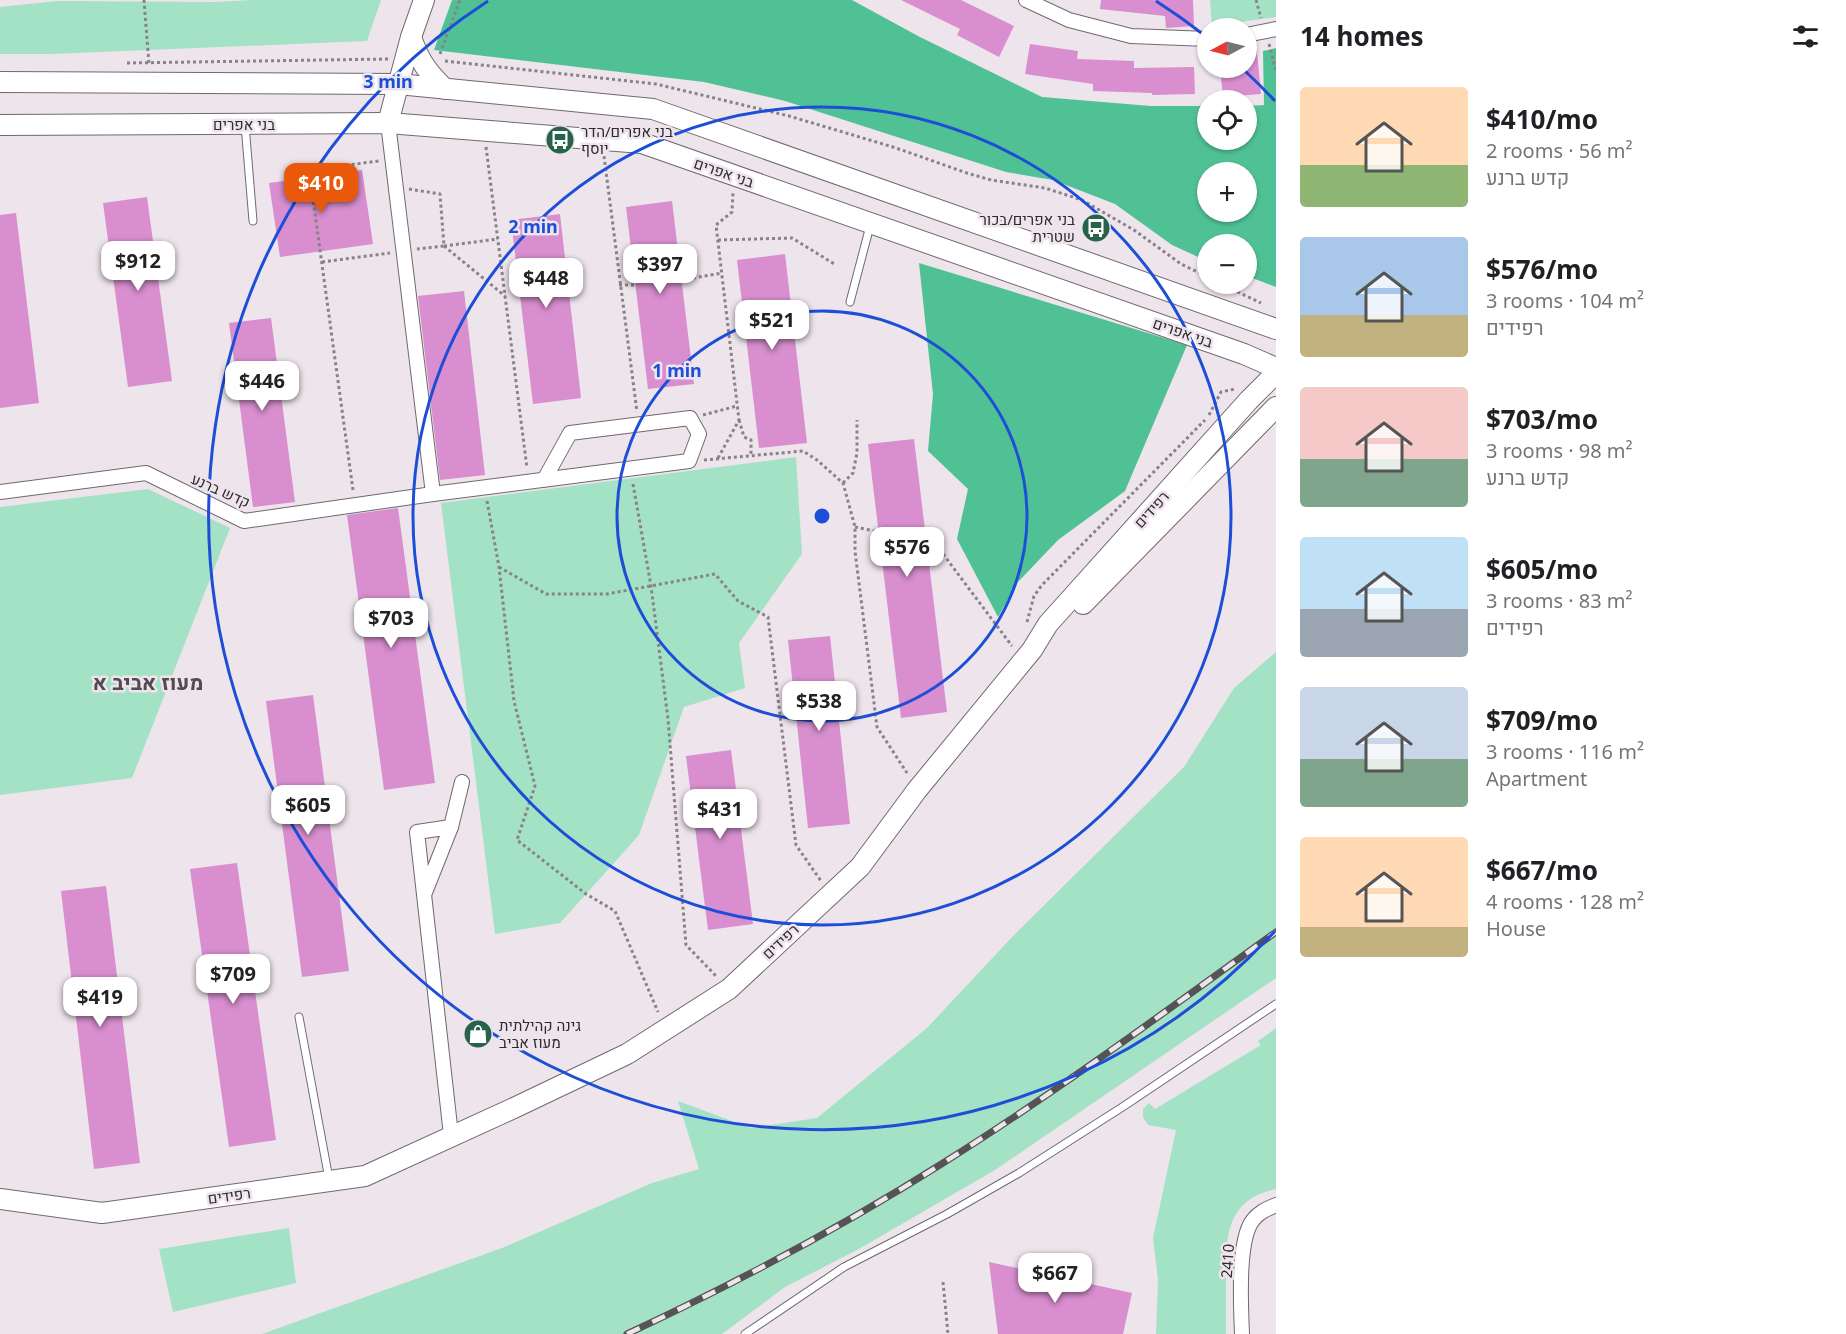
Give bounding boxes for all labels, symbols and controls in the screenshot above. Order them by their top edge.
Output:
north arrow [1197,18,1257,78]
map controls [1197,18,1257,294]
text: 14 homes [1300,18,1424,54]
icon: filters [1789,20,1822,53]
text: 3 min [363,69,413,93]
button: locate [1197,90,1257,150]
text: $410/mo [1486,101,1598,137]
icon: home [1348,111,1420,183]
street label: בני אפרים [213,114,275,134]
place label: בני אפרים/הדר יוסף [581,121,673,158]
bus stop icon: בני אפרים/הדר יוסף [544,124,576,156]
text: 2 rooms · 56 m² [1486,137,1633,164]
street label: בני אפרים [691,152,757,192]
button: + [1197,162,1257,222]
pin: $410 [285,163,357,214]
text: קדש ברנע [1486,164,1569,191]
text: $410 [298,169,344,196]
place label: בני אפרים/בכור שטרית [979,209,1075,246]
bus stop icon: בני אפרים/בכור שטרית [1080,212,1112,244]
text: 2 min [508,214,558,238]
button: − [1197,234,1257,294]
pin: $912 [102,241,174,292]
pin: $397 [624,244,696,295]
text: $912 [115,247,161,274]
text: $397 [637,250,683,277]
text: $576/mo [1486,251,1598,287]
pin: $448 [510,258,582,309]
icon: home [1348,261,1420,333]
text: $448 [523,264,569,291]
text: 3 rooms · 104 m² [1486,287,1644,314]
pin: $521 [736,300,808,351]
text: $521 [749,306,795,333]
street label: בני אפרים [1150,312,1216,352]
text: רפידים [1486,314,1544,341]
text: 1 min [652,358,702,382]
pin: $446 [226,361,298,412]
text: $446 [239,367,285,394]
text: $703/mo [1486,401,1598,437]
icon: home [1348,411,1420,483]
text: 3 rooms · 98 m² [1486,437,1633,464]
text: קדש ברנע [1486,464,1569,491]
street label: קדש ברנע [188,468,254,512]
street label: רפידים [1129,486,1173,532]
centre of rings [812,506,832,526]
pin: $576 [871,527,943,578]
text: $576 [884,533,930,560]
text: $605/mo [1486,551,1598,587]
icon: home [1348,561,1420,633]
text: 3 rooms · 83 m² [1486,587,1633,614]
pin: $703 [355,598,427,649]
text: $703 [368,604,414,631]
text: רפידים [1486,614,1544,641]
district label: מעוז אביב א [93,668,203,696]
pin: $538 [783,681,855,732]
text: $538 [796,687,842,714]
text: $709/mo [1486,702,1598,738]
icon: home [1348,711,1420,783]
text: 3 rooms · 116 m² [1486,738,1644,765]
text: Apartment [1486,765,1587,792]
pin: $605 [272,785,344,836]
pin: $431 [684,789,756,840]
text: $605 [285,791,331,818]
text: $431 [697,795,743,822]
text: $667/mo [1486,852,1598,888]
icon: home [1348,861,1420,933]
text: 4 rooms · 128 m² [1486,888,1644,915]
text: House [1486,915,1546,942]
street label: רפידים [757,919,803,963]
pin: $709 [197,954,269,1005]
text: $709 [210,960,256,987]
pin: $419 [64,977,136,1028]
text: $419 [77,983,123,1010]
place label: גינה קהילתית מעוז אביב [499,1015,581,1052]
shop icon: גינה קהילתית מעוז אביב [462,1018,494,1050]
street label: רפידים [206,1182,252,1208]
street label: 2410 [1216,1243,1238,1279]
pin: $667 [1019,1253,1091,1304]
text: $667 [1032,1259,1078,1286]

